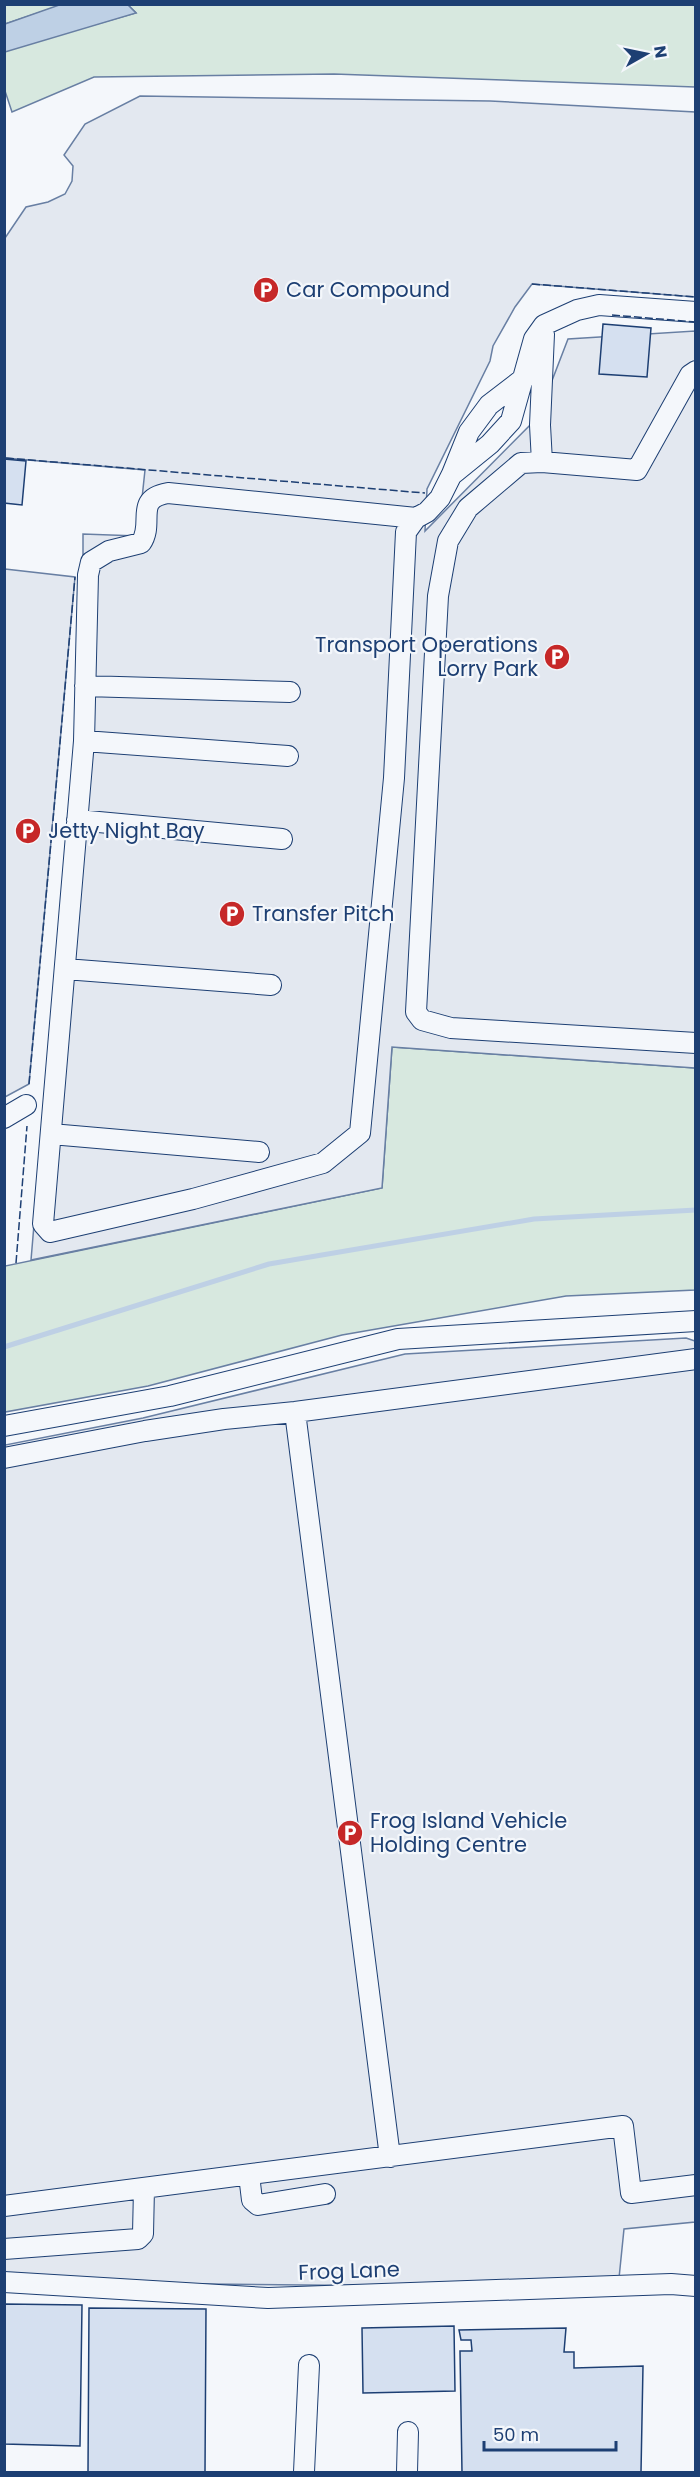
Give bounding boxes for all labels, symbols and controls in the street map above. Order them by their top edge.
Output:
north arrow [616,24,676,84]
text: N [648,44,673,59]
parking icon: Car Compound [251,275,281,305]
place label: Car Compound [286,275,450,304]
place label: Transport Operations Lorry Park [315,630,538,683]
parking icon: Transport Operations Lorry Park [542,642,572,672]
parking icon: Jetty Night Bay [13,816,43,846]
place label: Jetty Night Bay [48,816,205,845]
parking icon: Transfer Pitch [217,899,247,929]
place label: Transfer Pitch [252,899,394,928]
place label: Frog Island Vehicle Holding Centre [370,1806,567,1859]
parking icon: Frog Island Vehicle Holding Centre [335,1818,365,1848]
street label: Frog Lane [298,2254,400,2287]
scale bar [484,2414,616,2452]
text: 50 m [493,2422,539,2447]

